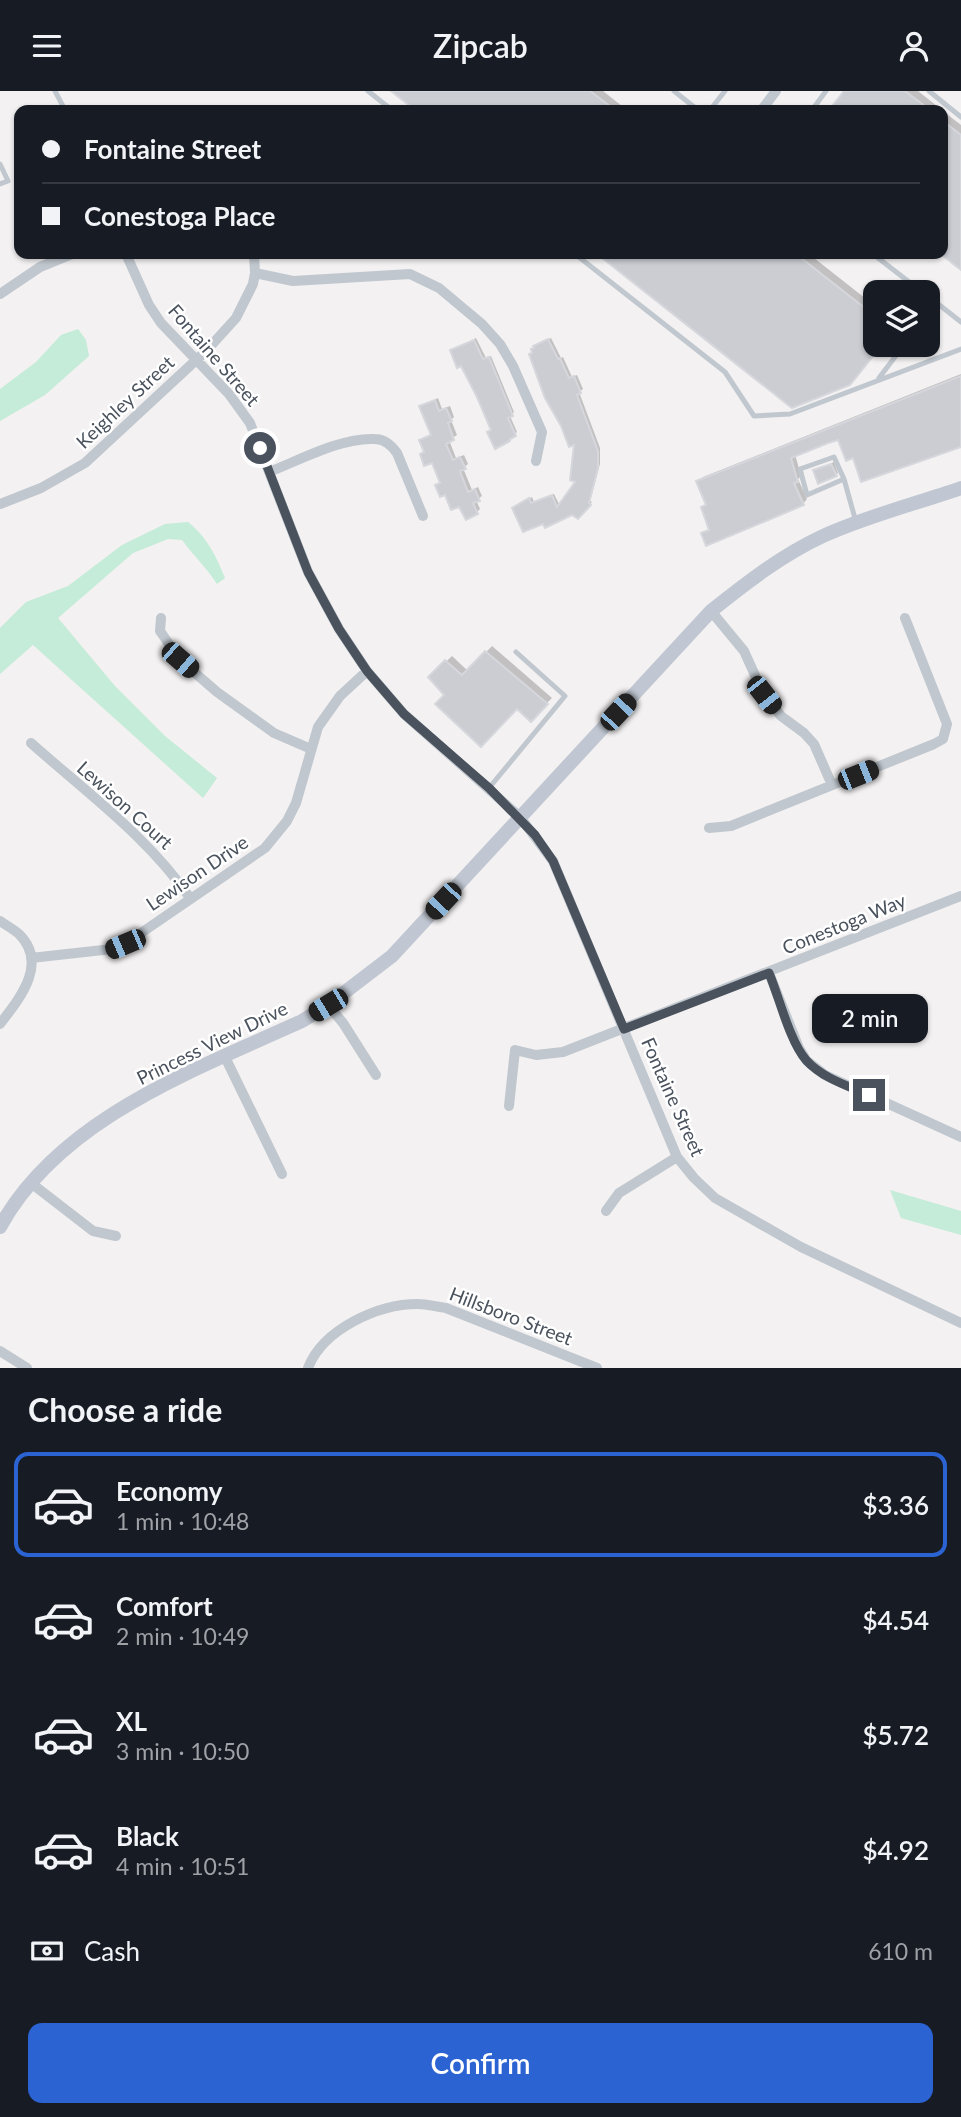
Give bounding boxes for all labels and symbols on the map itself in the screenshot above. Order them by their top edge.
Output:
street label: Fontaine Street [164,299,265,410]
street label: Keighley Street [71,350,179,453]
route start [244,432,276,464]
car [158,638,203,682]
car [743,672,786,718]
car [596,689,641,735]
street label: Lewison Court [73,756,178,854]
car [835,757,882,793]
street label: Lewison Drive [141,830,252,915]
car [421,878,466,924]
street label: Conestoga Way [779,888,909,959]
car [102,926,149,962]
car [305,985,352,1025]
callout: 2 min [811,993,927,1042]
street label: Princess View Drive [133,996,291,1089]
street label: Fontaine Street [637,1034,710,1160]
route end [853,1079,885,1111]
street label: Hillsboro Street [446,1282,576,1350]

